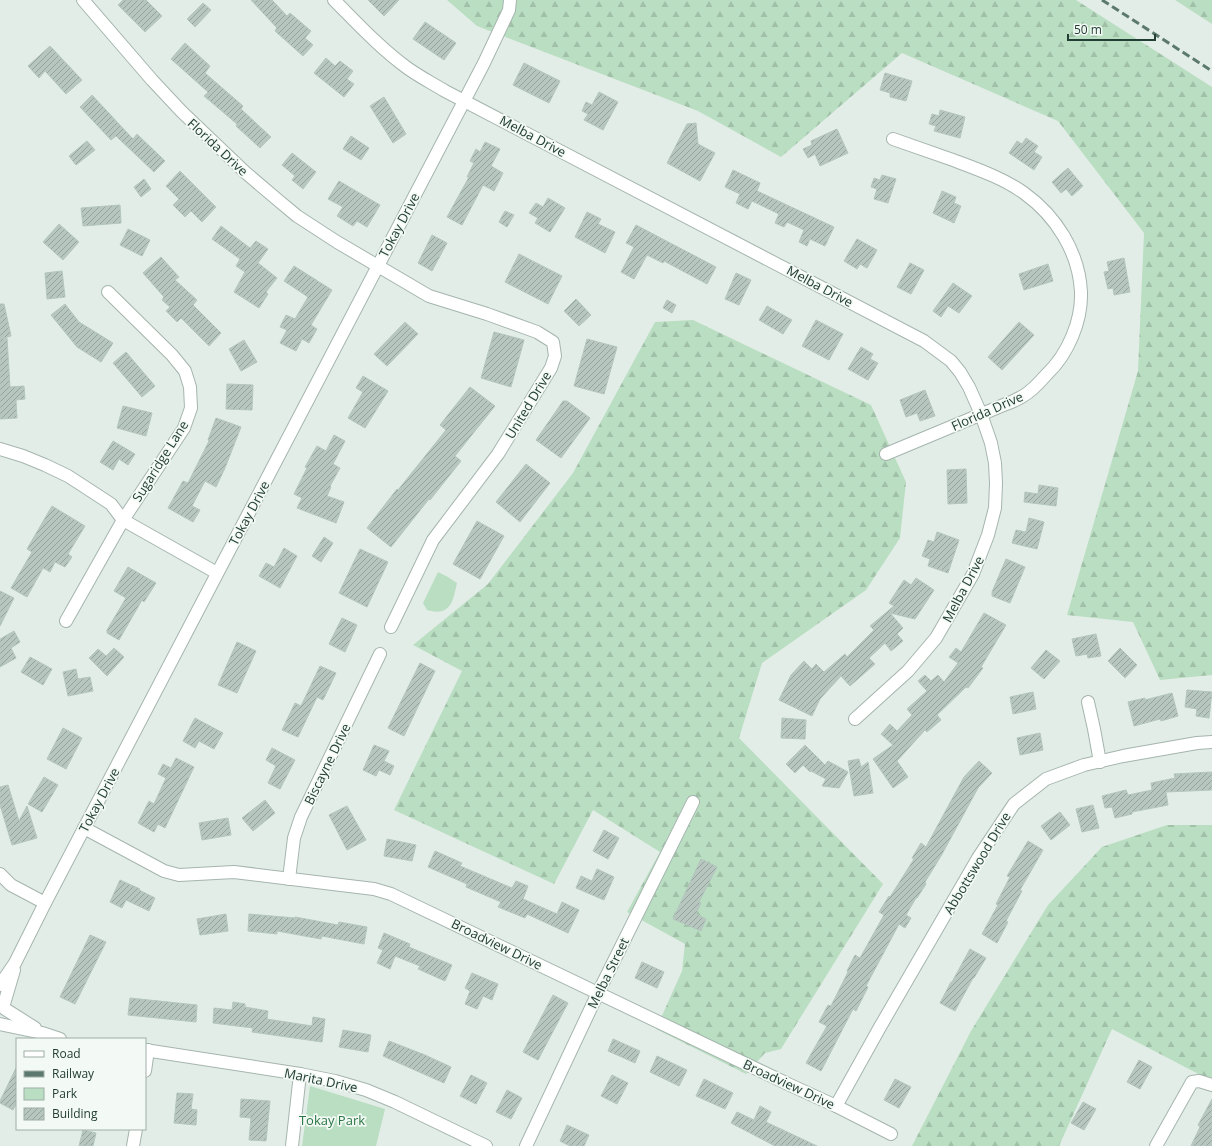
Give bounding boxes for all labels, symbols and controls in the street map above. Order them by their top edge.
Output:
scale bar [1068,16,1155,42]
text: 50 m [1074,21,1102,38]
street label: Melba Drive [497,111,569,161]
street label: Florida Drive [184,114,252,180]
street label: Tokay Drive [374,190,424,260]
street label: Melba Drive [784,261,856,311]
street label: United Drive [501,368,555,442]
street label: Florida Drive [948,387,1026,435]
street label: Sugaridge Lane [128,417,192,505]
street label: Tokay Drive [224,478,274,548]
street label: Melba Drive [938,553,988,625]
street label: Biscayne Drive [300,720,354,808]
street label: Tokay Drive [74,765,124,835]
street label: Abbottswood Drive [939,809,1015,917]
street label: Broadview Drive [449,914,545,974]
street label: Melba Street [583,934,633,1012]
legend [16,1038,146,1130]
text: Road [52,1045,81,1062]
street label: Broadview Drive [740,1055,838,1113]
street label: Marita Drive [283,1063,359,1097]
text: Railway [52,1065,95,1082]
text: Park [52,1085,78,1102]
text: Building [52,1105,98,1122]
park label: Tokay Park [299,1111,365,1129]

